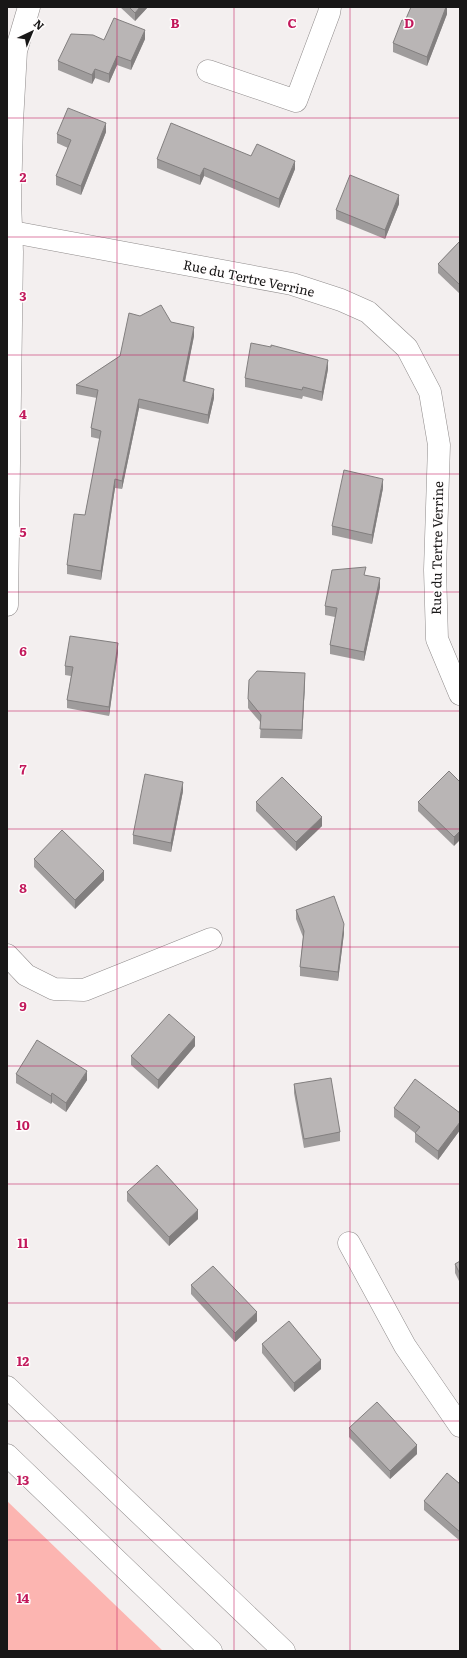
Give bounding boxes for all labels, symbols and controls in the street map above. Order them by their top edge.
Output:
north arrow [12,12,52,52]
text: B [171,13,180,32]
text: C [287,13,297,32]
text: D [404,13,414,32]
text: N [31,15,49,33]
text: 2 [20,167,27,186]
street label: Rue du Tertre Verrine [182,254,317,301]
text: 3 [19,286,27,305]
text: 4 [19,404,27,423]
street label: Rue du Tertre Verrine [426,481,447,615]
text: 5 [19,522,27,541]
text: 6 [19,641,27,660]
text: 7 [19,759,27,778]
text: 8 [19,878,27,897]
text: 9 [19,996,27,1015]
text: 10 [16,1115,30,1134]
text: 11 [18,1233,29,1252]
text: 12 [17,1351,29,1370]
text: 13 [17,1470,29,1489]
text: 14 [17,1588,30,1607]

